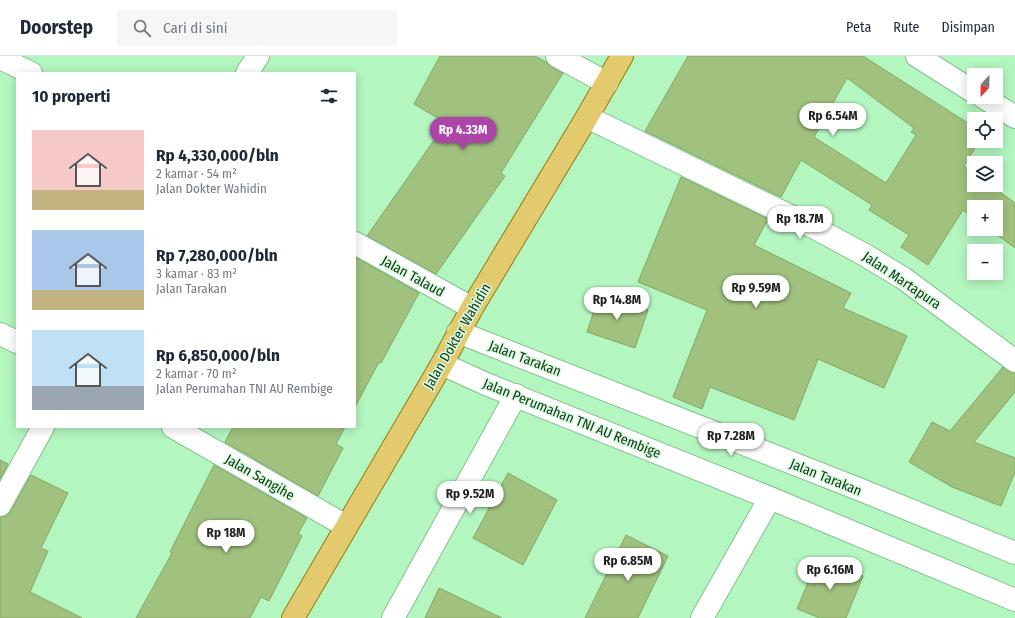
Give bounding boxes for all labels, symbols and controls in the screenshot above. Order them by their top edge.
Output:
search box [117,10,397,46]
text: Doorstep [20,16,93,39]
icon: search [131,17,153,39]
text: Cari di sini [163,19,228,37]
text: Peta [846,19,871,36]
text: Rute [893,19,920,36]
text: Disimpan [942,19,995,36]
north arrow [967,68,1003,104]
map controls [967,68,1003,280]
icon: filters [318,85,340,107]
text: 10 properti [32,86,111,107]
pin: Rp 6.54M [792,103,874,137]
text: Rp 6.54M [808,108,858,123]
button: locate [967,112,1003,148]
pin: Rp 4.33M [422,117,504,151]
text: Rp 4.33M [439,122,487,137]
text: Rp 4,330,000/bln [156,145,279,166]
icon: home [64,146,112,194]
button: layers [967,156,1003,192]
text: 2 kamar · 54 m² [156,166,237,181]
text: Jalan Dokter Wahidin [156,181,267,196]
button: + [967,200,1003,236]
pin: Rp 18.7M [759,206,841,240]
text: Rp 18.7M [776,211,824,226]
button: − [967,244,1003,280]
text: Rp 7,280,000/bln [156,245,278,266]
icon: home [64,246,112,294]
street label: Jalan Martapura [859,248,944,313]
street label: Jalan Talaud [378,252,447,301]
text: 3 kamar · 83 m² [156,266,237,281]
pin: Rp 9.59M [715,275,797,309]
street label: Jalan Dokter Wahidin [420,280,495,392]
text: Rp 9.59M [731,280,781,295]
text: Jalan Tarakan [156,281,227,296]
pin: Rp 14.8M [576,287,658,321]
text: Rp 14.8M [593,292,641,307]
street label: Jalan Tarakan [486,337,563,380]
text: Rp 6,850,000/bln [156,345,280,366]
icon: home [64,346,112,394]
text: 2 kamar · 70 m² [156,366,236,381]
street label: Jalan Perumahan TNI AU Rembige [480,375,663,462]
text: Jalan Perumahan TNI AU Rembige [156,381,333,396]
pin: Rp 7.28M [690,423,772,457]
text: Rp 7.28M [707,428,755,443]
street label: Jalan Sangihe [222,451,298,504]
street label: Jalan Tarakan [787,455,864,500]
pin: Rp 9.52M [429,481,511,515]
text: Rp 9.52M [446,486,494,501]
pin: Rp 18M [193,520,259,554]
text: Rp 18M [207,525,245,540]
pin: Rp 6.85M [587,548,669,582]
text: Rp 6.85M [603,553,653,568]
pin: Rp 6.16M [789,557,871,591]
text: Rp 6.16M [806,562,854,577]

